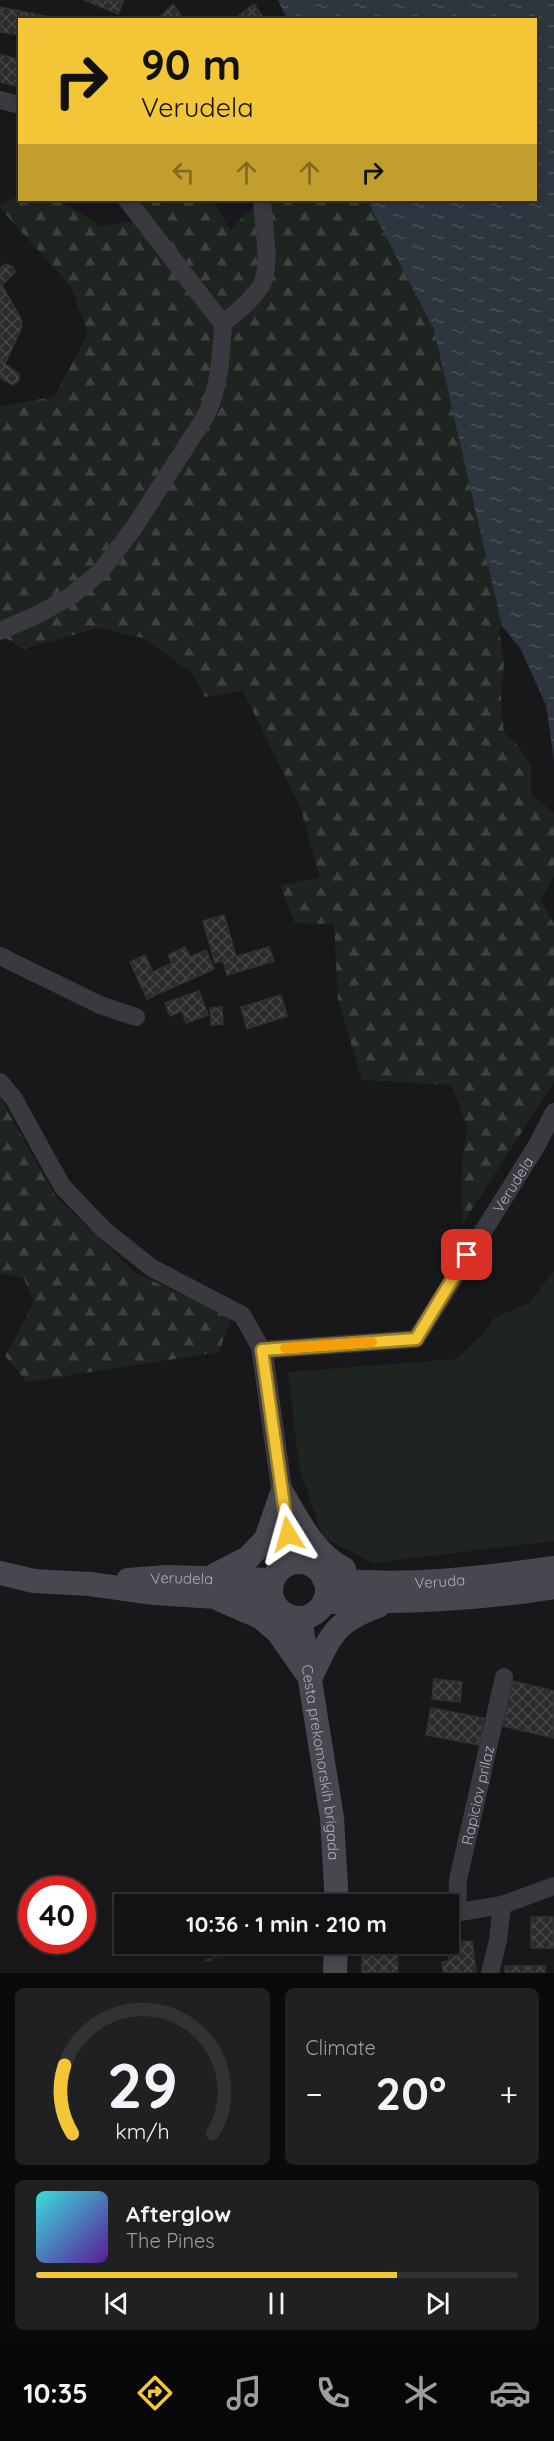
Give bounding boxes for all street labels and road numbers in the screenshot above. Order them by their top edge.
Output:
street label: Verudela [488,1153,537,1216]
street label: Verudela [150,1567,213,1588]
street label: Veruda [414,1569,466,1592]
street label: Cesta prekomorskih brigada [298,1663,344,1861]
street label: Rapiciov prilaz [457,1744,498,1847]

